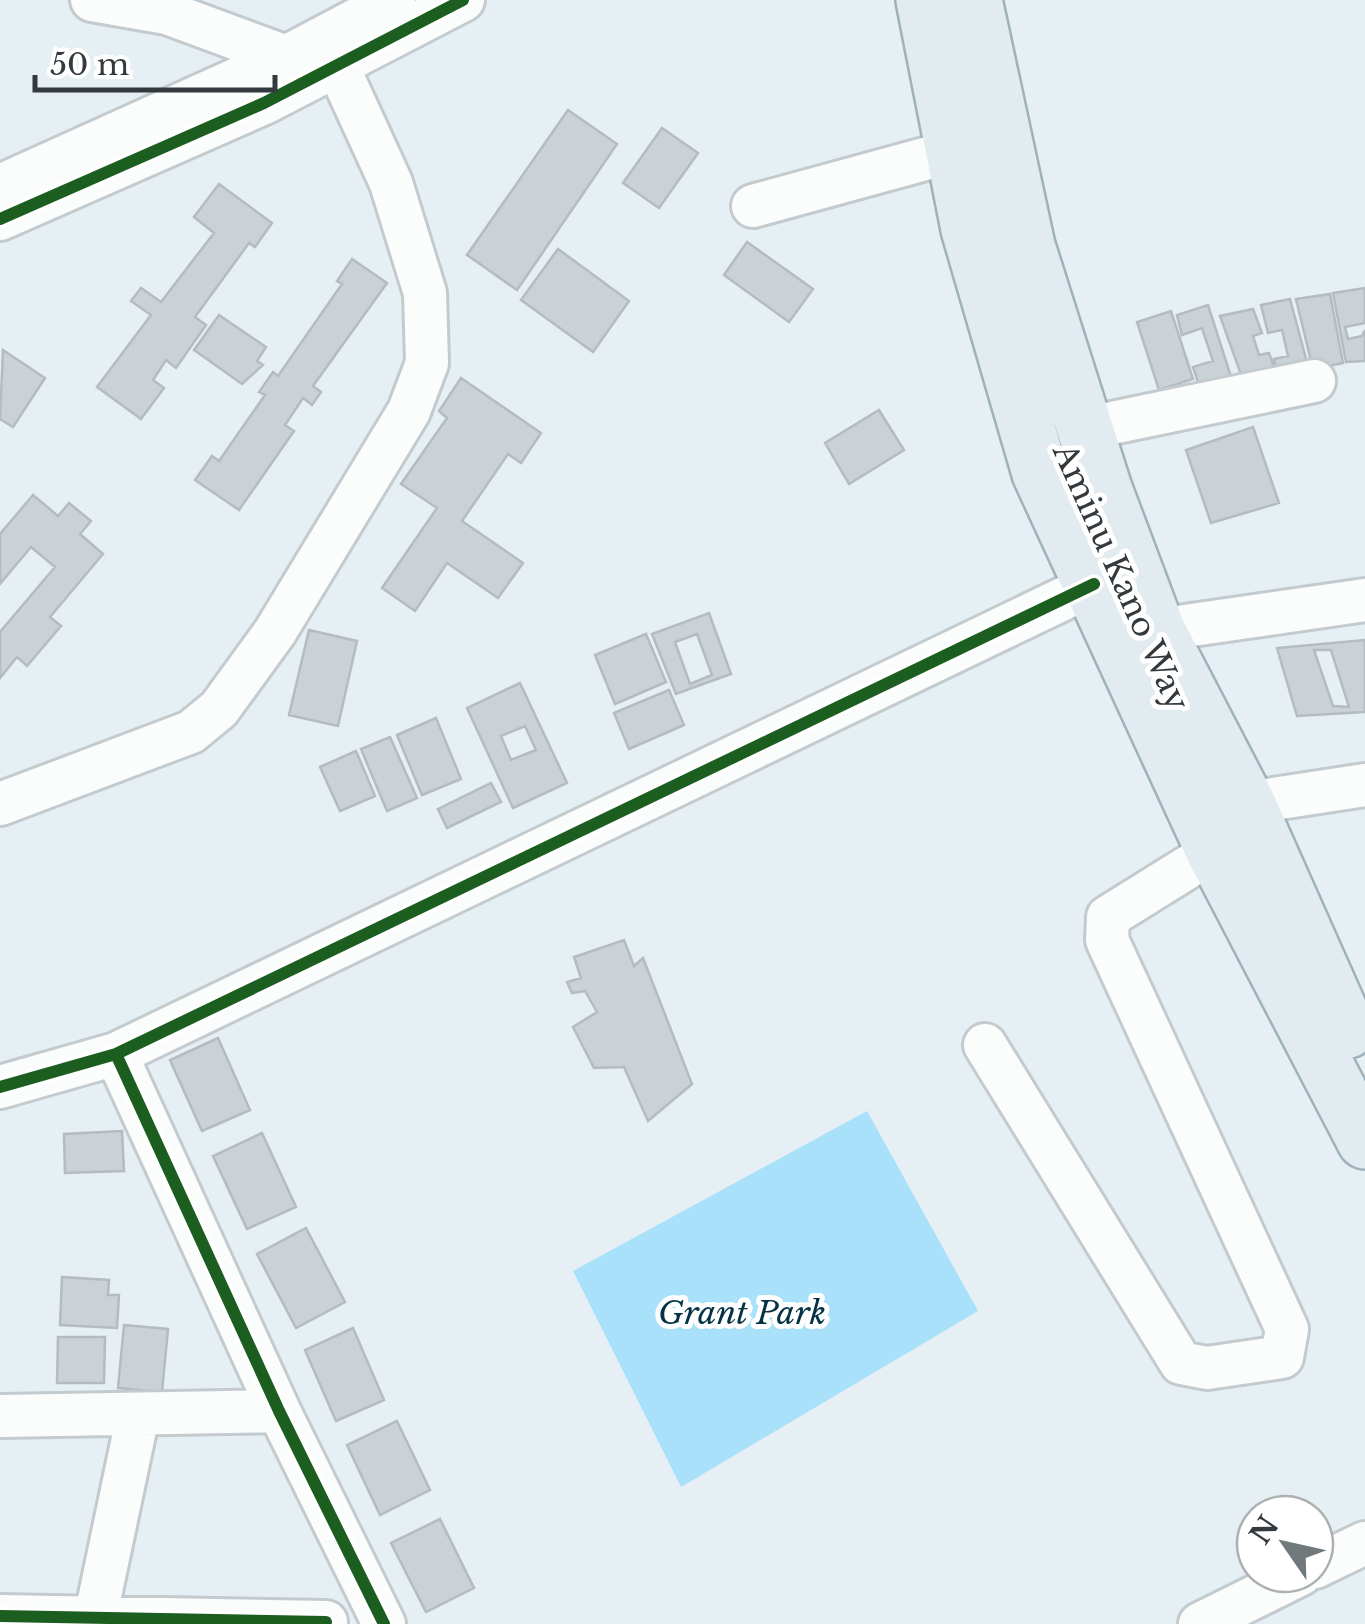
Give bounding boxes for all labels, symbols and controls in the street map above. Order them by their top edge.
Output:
scale bar [35,30,275,92]
text: 50 m [50,46,129,83]
street label: Aminu Kano Way [1044,436,1198,717]
park label: Grant Park [658,1293,826,1333]
north arrow [1235,1494,1335,1594]
text: N [1243,1510,1287,1551]

